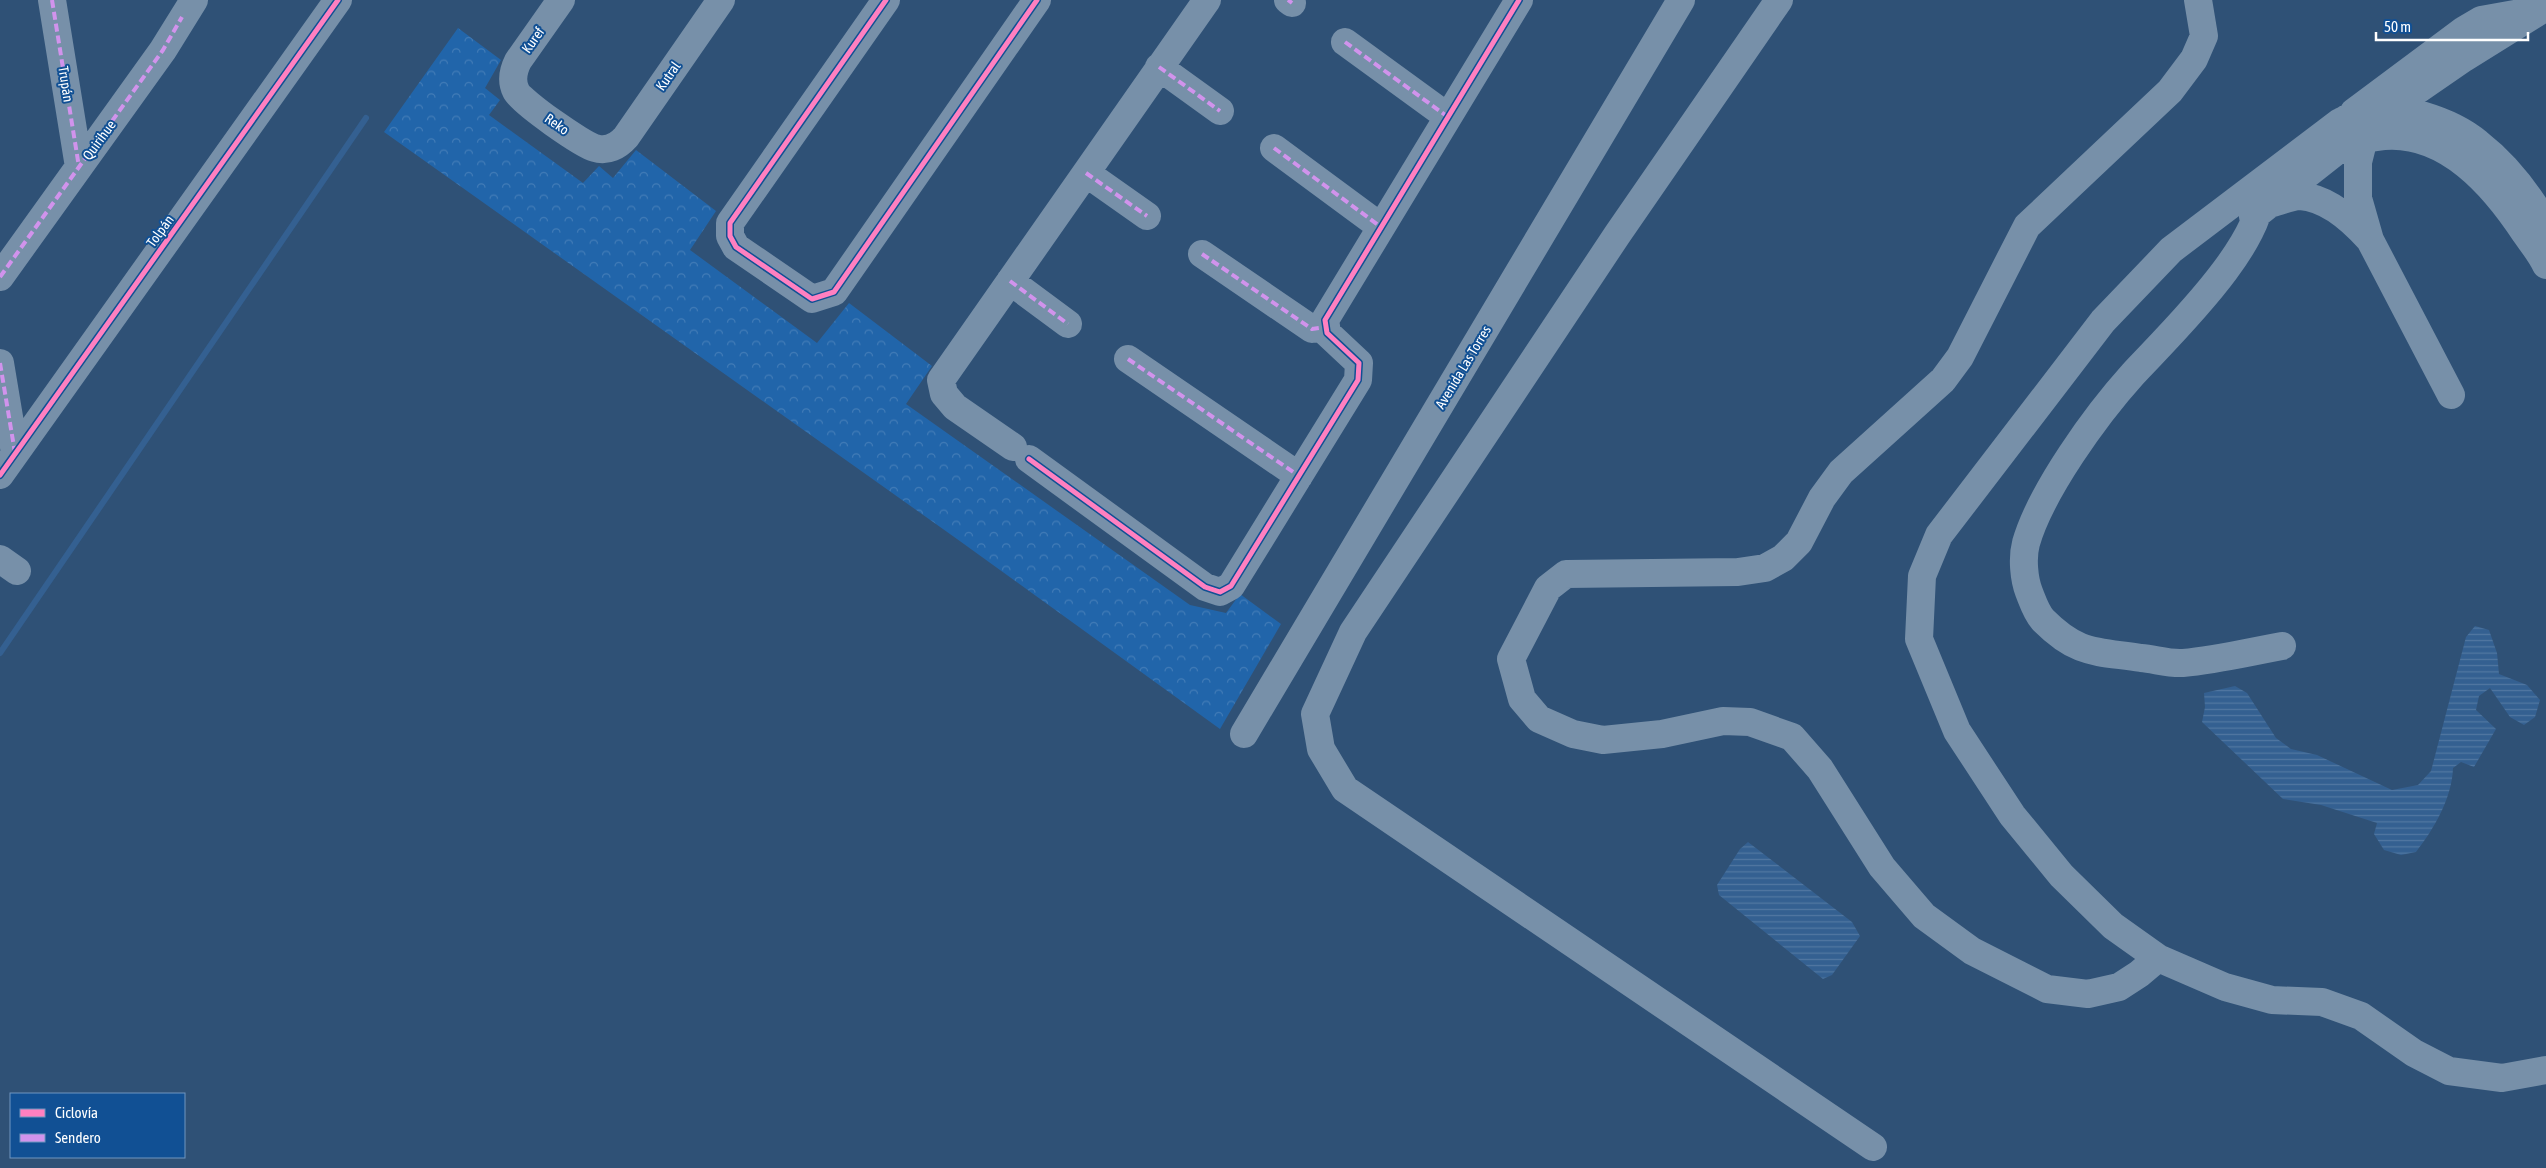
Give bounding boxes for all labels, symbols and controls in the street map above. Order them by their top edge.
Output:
scale bar [2376,10,2528,42]
text: 50 m [2384,18,2411,35]
street label: Kuref [518,24,548,56]
street label: Kutral [652,58,684,94]
street label: Trupán [55,65,77,103]
street label: Reko [542,110,572,138]
street label: Quirihue [79,117,119,163]
street label: Tolpán [143,212,177,250]
street label: Avenida Las Torres [1432,322,1494,411]
legend [10,1093,185,1158]
text: Ciclovía [55,1104,98,1121]
text: Sendero [55,1129,101,1146]

